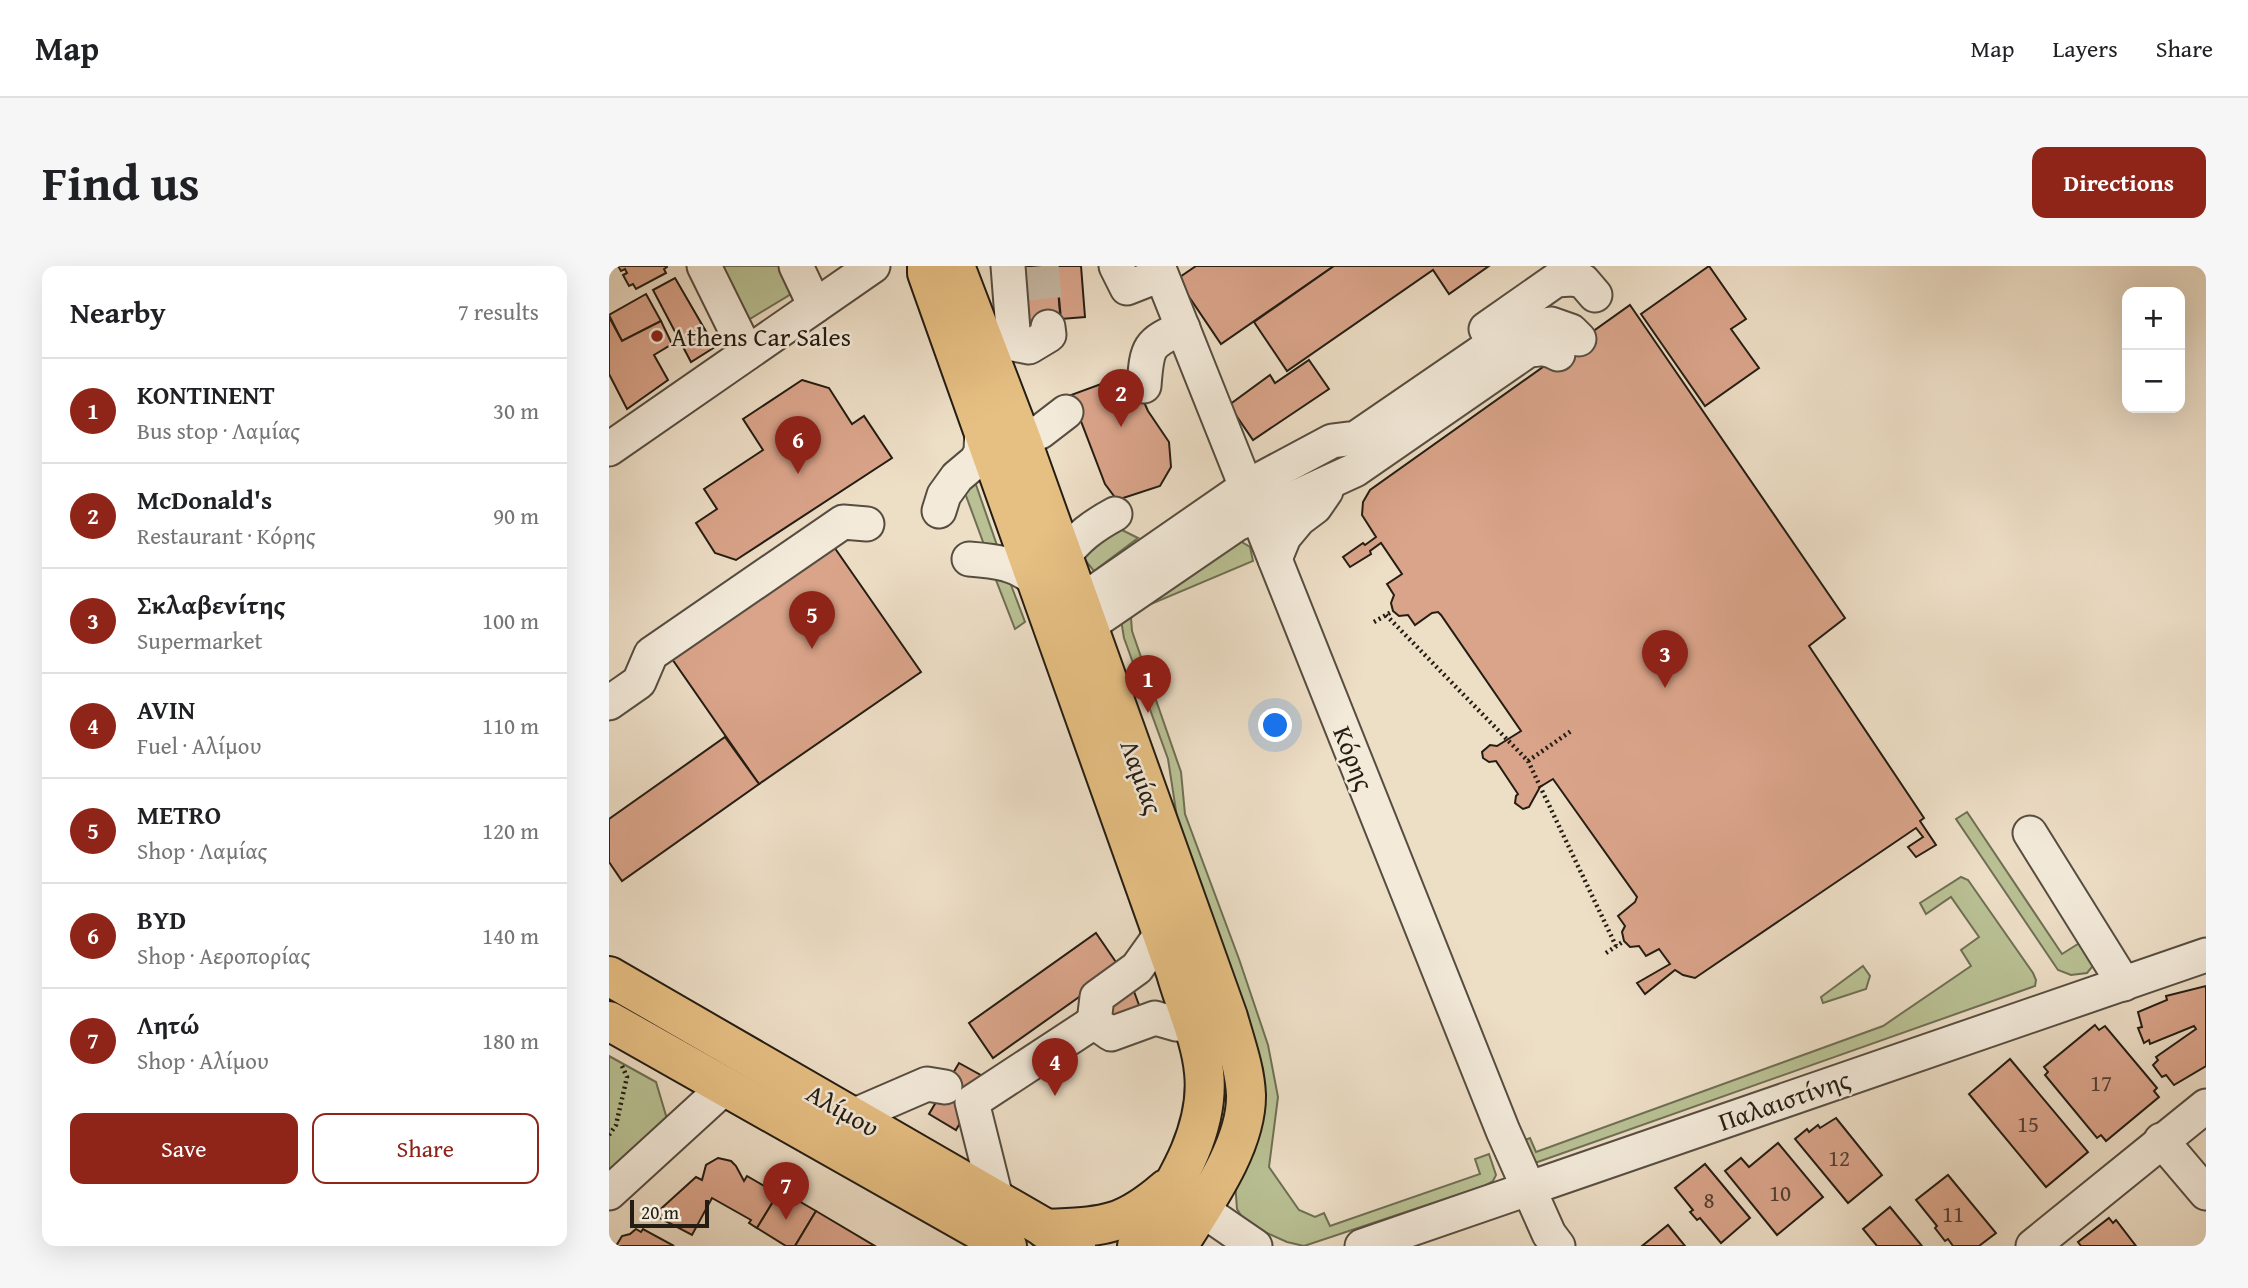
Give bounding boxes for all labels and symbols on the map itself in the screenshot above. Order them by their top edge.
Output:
place label: Athens Car Sales [671,317,851,356]
marker: Athens Car Sales [649,328,665,344]
pin: 2 [1098,369,1144,427]
pin: 6 [775,416,821,474]
pin: 5 [789,591,835,649]
pin: 3 [1642,630,1688,688]
pin: 1 [1125,655,1171,713]
your location [1258,708,1292,742]
street label: Κόρης [1323,720,1385,796]
street label: Λαμίας [1111,734,1173,820]
pin: 4 [1032,1038,1078,1096]
street label: Παλαιστίνης [1713,1059,1855,1141]
house number: 17 [2090,1066,2112,1099]
street label: Αλίμου [799,1073,887,1147]
house number: 15 [2017,1107,2039,1140]
house number: 12 [1828,1141,1850,1174]
pin: 7 [763,1162,809,1220]
house number: 10 [1769,1176,1791,1209]
house number: 8 [1703,1183,1715,1216]
scale bar [630,1197,709,1229]
house number: 11 [1942,1197,1964,1230]

